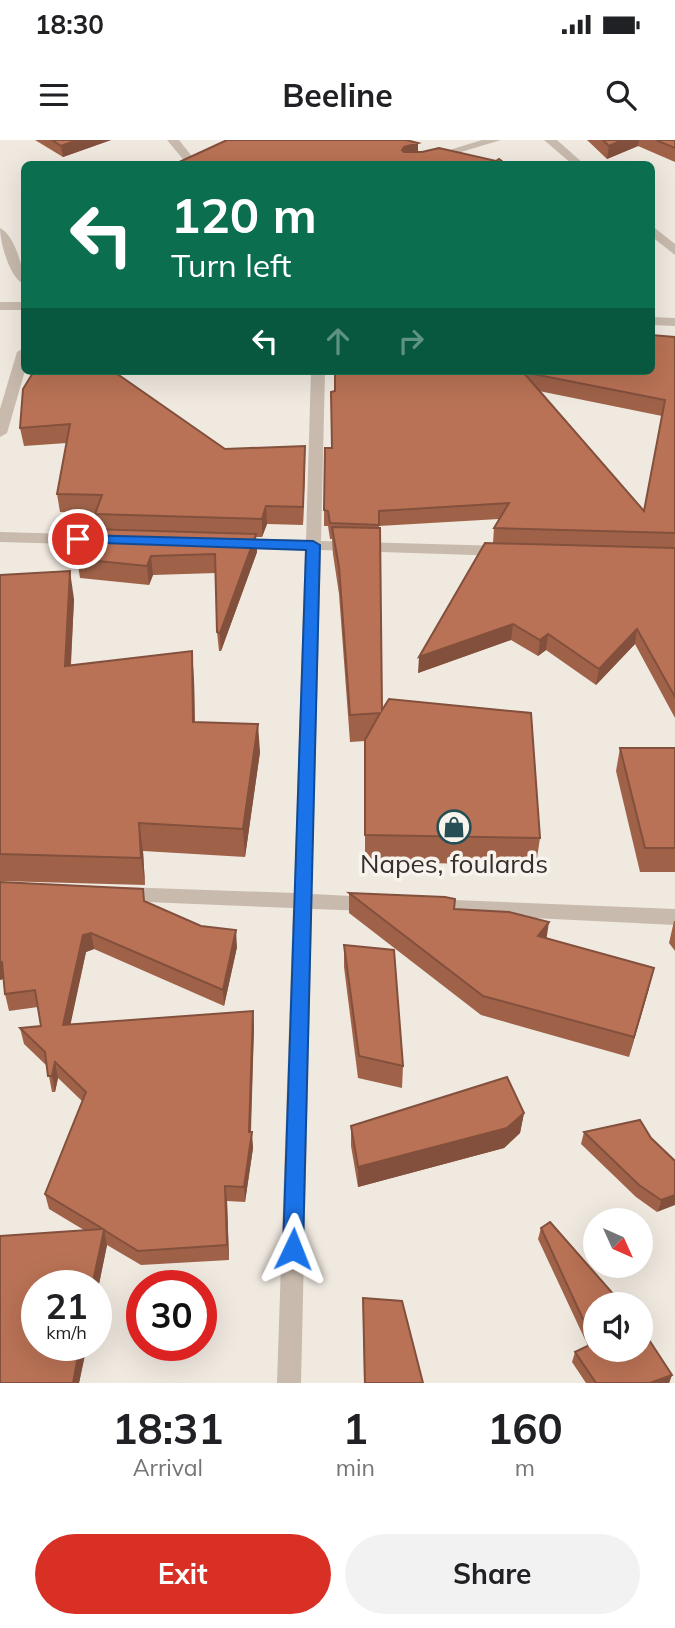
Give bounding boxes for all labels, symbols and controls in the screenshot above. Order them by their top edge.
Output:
text: 18:30 [35,8,104,41]
text: Beeline [282,75,393,115]
icon: menu [35,76,73,114]
icon: search [602,76,640,114]
text: 120 m [171,184,317,245]
icon: left [56,189,147,280]
text: Turn left [171,245,291,285]
icon: left [246,322,284,360]
icon: ahead [319,322,357,360]
icon: right [392,322,430,360]
pin [48,509,108,569]
icon: arrive [59,520,97,558]
shop icon: Napes, foulards [435,808,473,846]
place label: Napes, foulards [360,847,548,880]
north arrow [583,1208,653,1278]
map controls [583,1208,653,1362]
position arrow [256,1212,330,1286]
speed limit sign: 30 [126,1270,217,1361]
text: 21 [45,1284,88,1328]
button: sound [583,1292,653,1362]
text: km/h [46,1321,87,1344]
text: 18:31 [112,1402,223,1455]
text: 1 [343,1402,368,1455]
text: 160 [487,1402,563,1455]
text: Arrival [133,1453,203,1482]
text: min [336,1453,375,1482]
text: m [515,1453,535,1482]
button: Exit [35,1534,331,1614]
button: Share [345,1534,640,1614]

